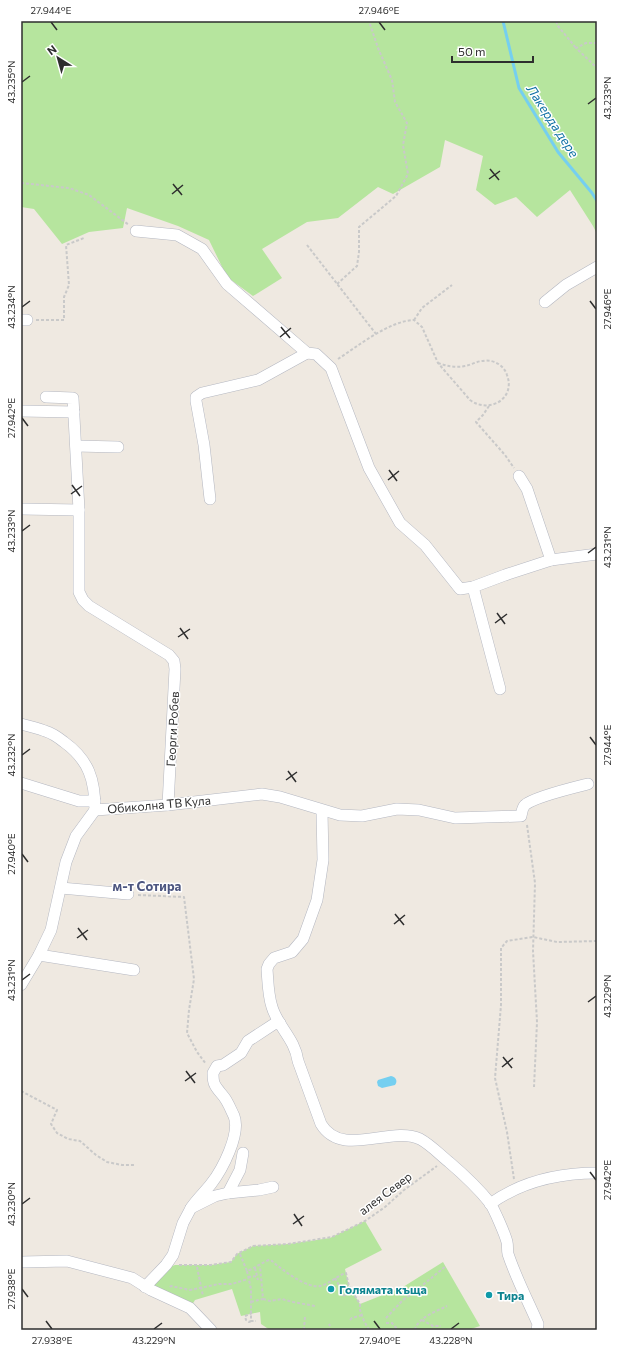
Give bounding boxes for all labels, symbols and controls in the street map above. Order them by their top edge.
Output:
text: 27.944°E [31,4,72,16]
text: 27.946°E [358,4,400,16]
north arrow [38,38,78,78]
scale bar [452,38,533,64]
text: N [44,42,59,57]
text: 50 m [458,44,486,58]
text: 43.235°N [5,60,17,104]
text: 43.233°N [601,76,613,120]
water label: Лакерда дере [523,81,582,160]
text: 43.234°N [5,285,17,329]
text: 27.946°E [601,288,613,330]
text: 27.942°E [5,398,17,438]
text: 43.233°N [5,509,17,553]
text: 43.231°N [601,526,613,568]
street label: Георги Робев [163,691,181,767]
text: 27.944°E [601,724,613,766]
text: 43.232°N [5,734,17,777]
street label: Обиколна ТВ Кула [107,793,211,815]
text: 27.940°E [5,833,17,875]
district label: м-т Сотира [113,878,182,894]
text: 43.231°N [5,959,17,1001]
text: 43.229°N [601,974,613,1018]
text: 27.942°E [601,1160,613,1200]
street label: алея Север [356,1169,414,1217]
text: 43.230°N [5,1182,17,1226]
text: 27.938°E [5,1269,17,1309]
place label: Голямата къща [339,1282,427,1296]
marker: Голямата къща [326,1284,336,1294]
place label: Тира [497,1288,524,1302]
marker: Тира [484,1290,494,1300]
text: 27.938°E [32,1334,72,1346]
text: 43.229°N [132,1334,176,1346]
text: 27.940°E [359,1334,401,1346]
text: 43.228°N [429,1334,473,1346]

